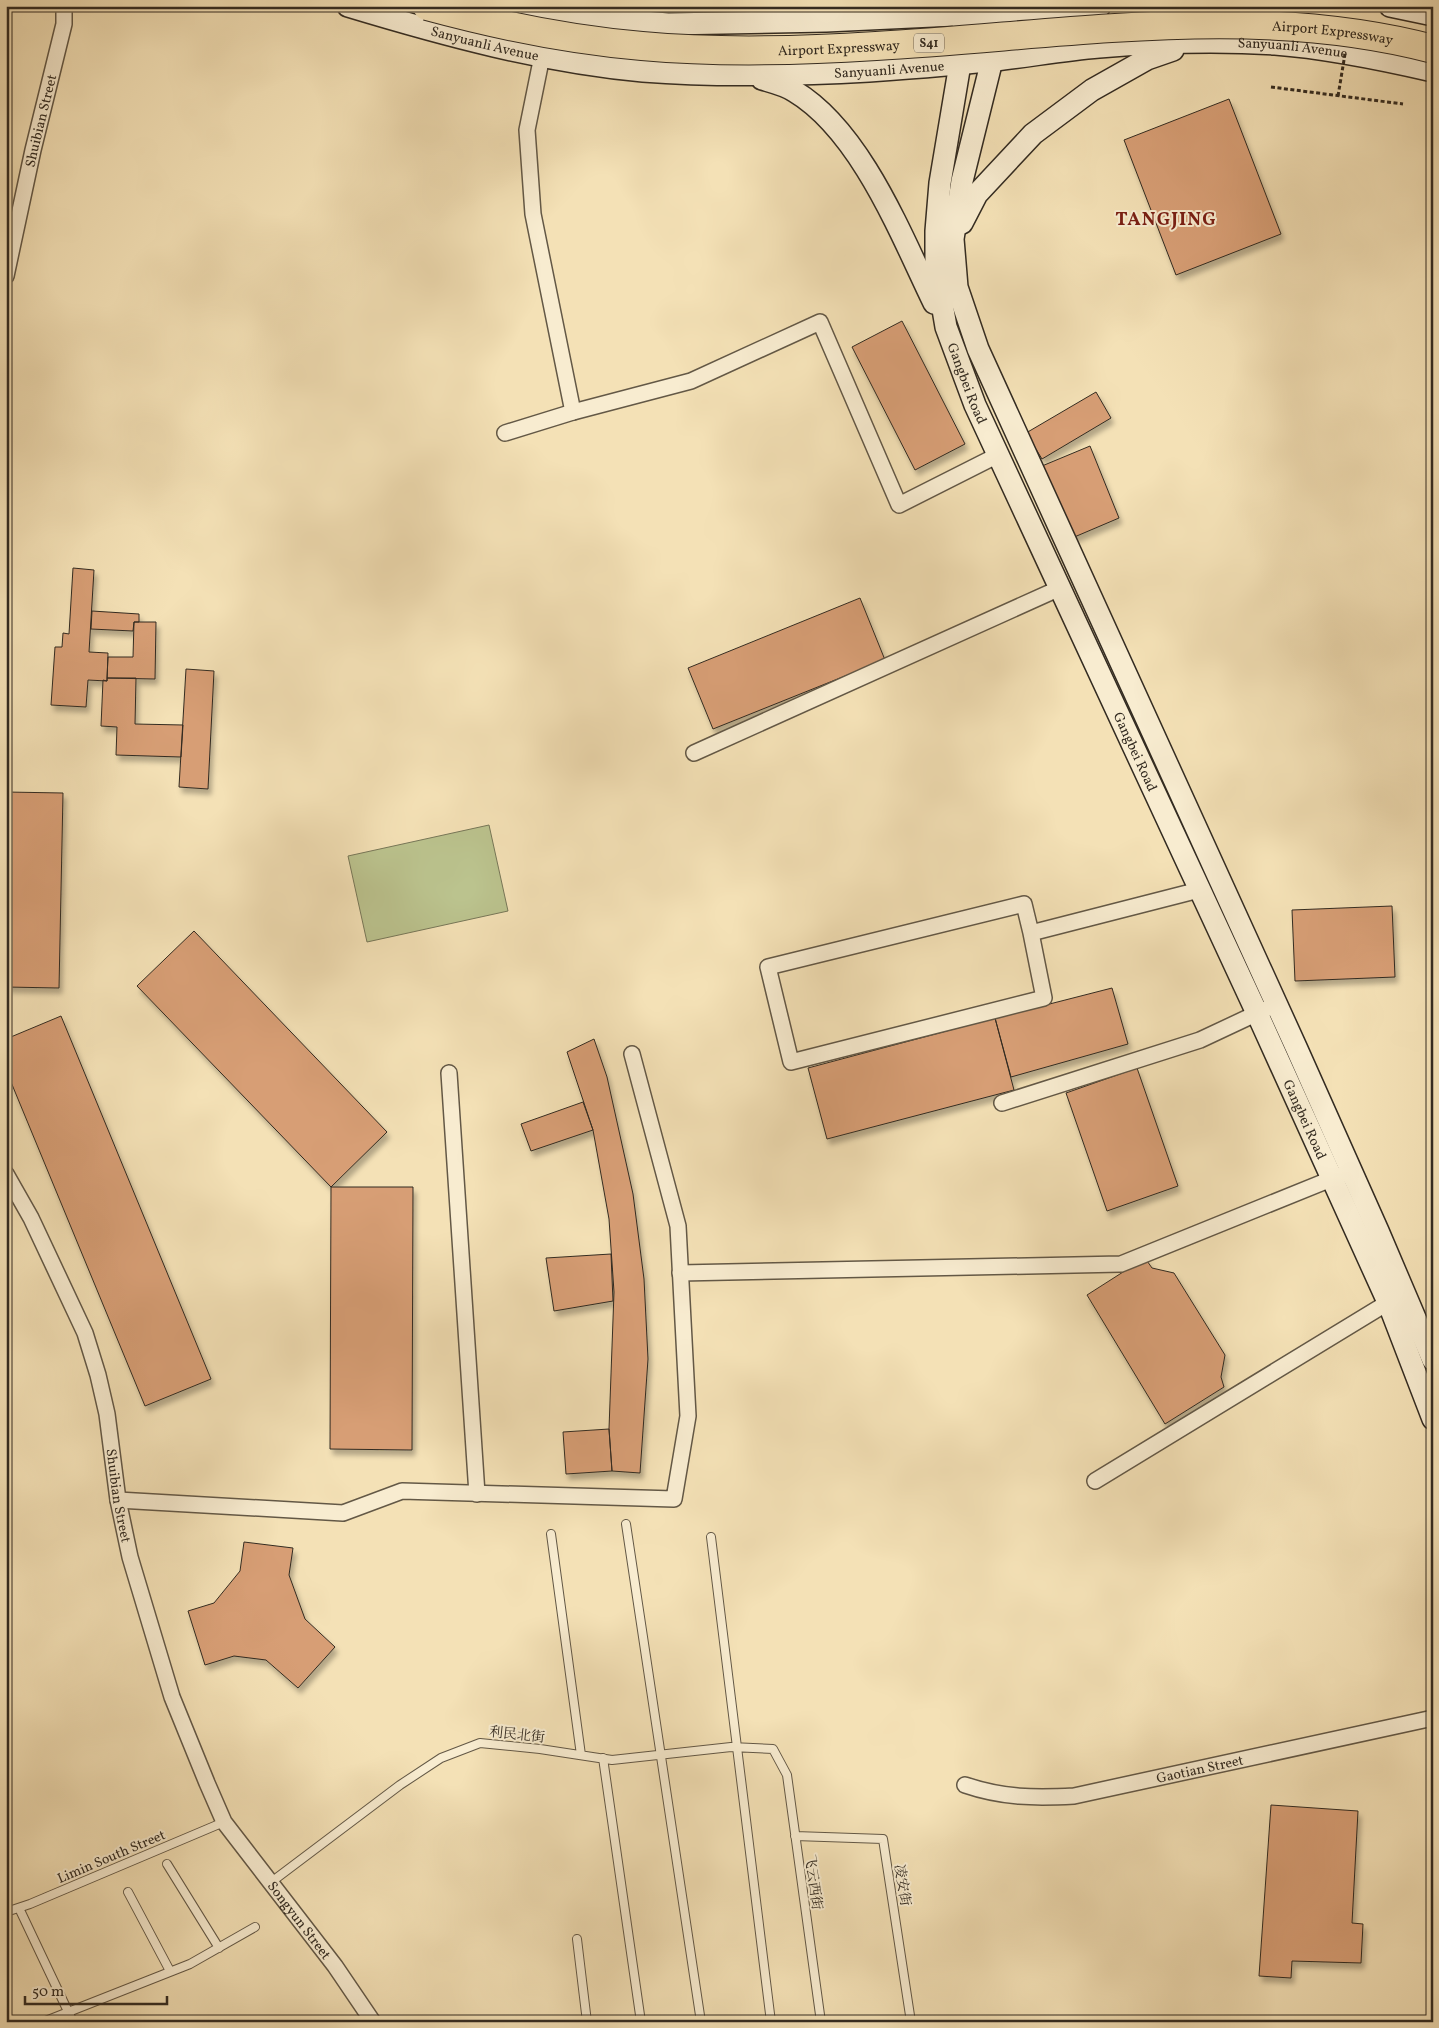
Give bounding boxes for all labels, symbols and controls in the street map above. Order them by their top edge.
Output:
street label: Airport Expressway [1271,18,1395,51]
street label: Sanyuanli Avenue [428,22,541,67]
road number: S41 [914,34,944,52]
street label: Sanyuanli Avenue [1237,34,1349,64]
street label: Airport Expressway [778,37,901,61]
street label: Sanyuanli Avenue [834,57,946,84]
street label: Shuibian Street [22,73,62,169]
district label: TANGJING [1115,207,1217,233]
street label: Gangbei Road [942,340,991,428]
street label: Gangbei Road [1108,709,1161,795]
street label: Gangbei Road [1277,1077,1330,1163]
street label: Shuibian Street [101,1448,135,1545]
street label: 利民北街 [488,1723,546,1748]
street label: Gaotian Street [1155,1751,1246,1789]
street label: Limin South Street [55,1826,169,1889]
street label: 飞云西街 [799,1853,826,1911]
street label: 凌安街 [889,1863,914,1907]
street label: Songyun Street [262,1878,335,1964]
scale bar [25,1973,168,2005]
text: 50 m [32,1982,64,2003]

